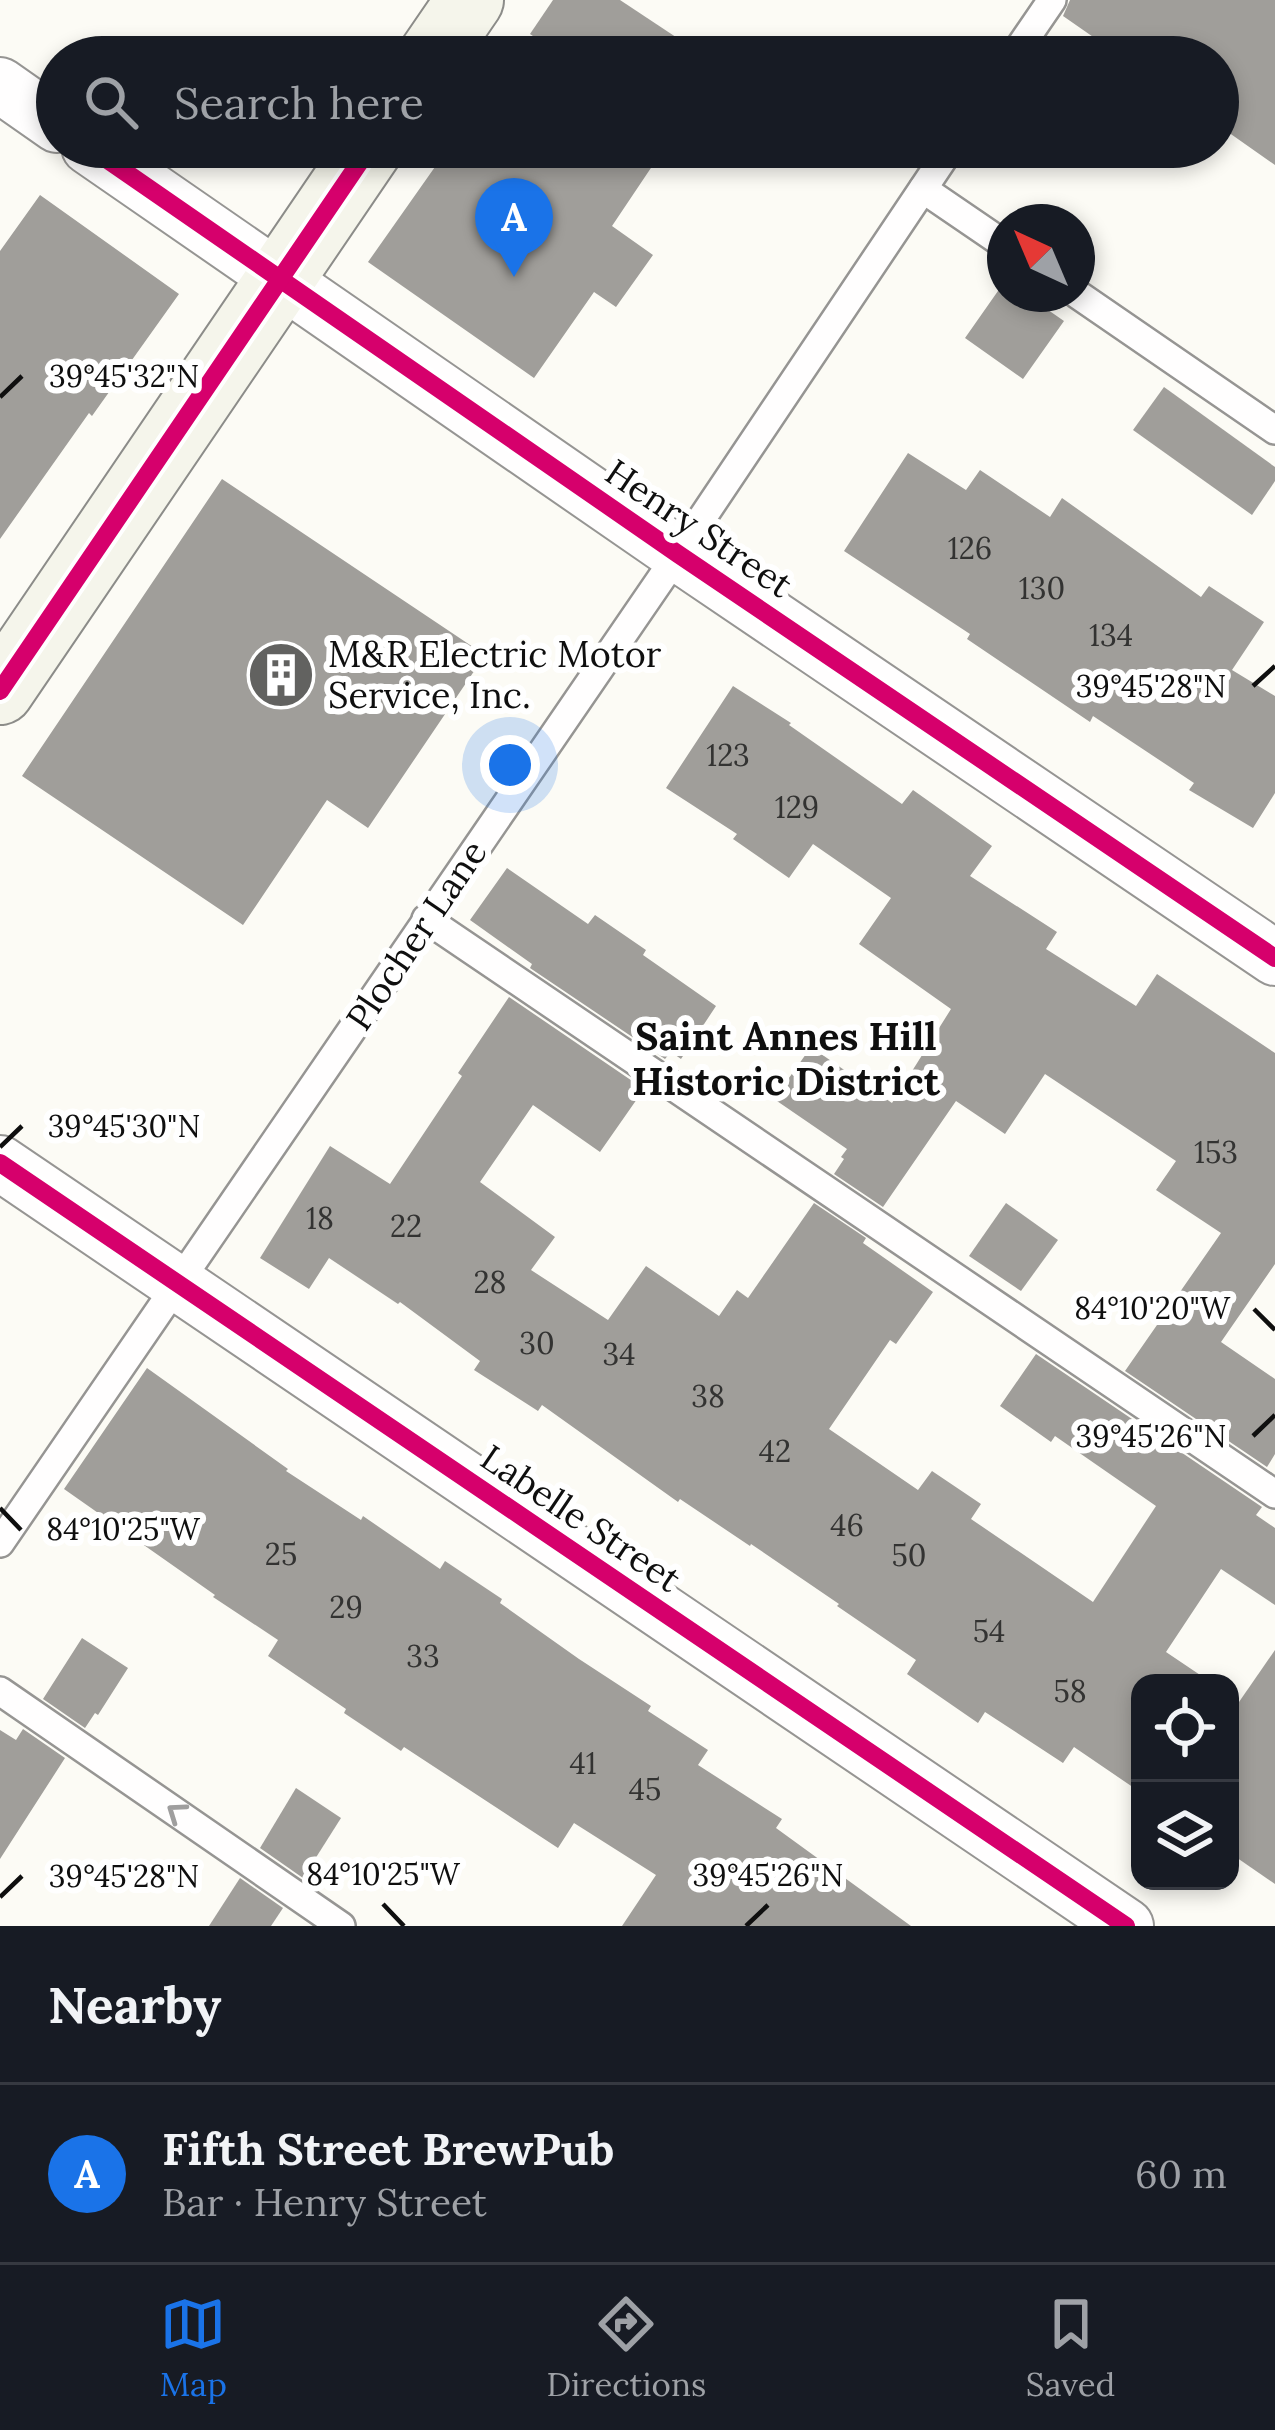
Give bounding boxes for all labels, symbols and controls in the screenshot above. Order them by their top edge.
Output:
search box [36,36,1239,168]
icon: search [78,69,144,135]
text: Search here [174,74,424,131]
pin: A [475,178,553,277]
north arrow [987,204,1095,312]
text: 39°45'32"N [49,357,199,395]
street label: Henry Street [597,449,801,607]
house number: 126 [948,529,992,567]
house number: 130 [1019,569,1065,607]
house number: 134 [1089,616,1133,654]
place label: M&R Electric Motor Service, Inc. [328,631,662,718]
building icon: M&R Electric Motor Service, Inc. [246,640,316,710]
text: 39°45'28"N [1076,667,1226,705]
your location [480,735,540,795]
house number: 123 [706,736,750,774]
house number: 129 [775,788,819,826]
street label: Plocher Lane [336,831,496,1039]
district label: Saint Annes Hill Historic District [632,1011,941,1106]
text: 39°45'30"N [48,1107,200,1145]
house number: 153 [1194,1133,1238,1171]
house number: 18 [306,1199,334,1237]
house number: 22 [390,1207,422,1245]
house number: 28 [474,1263,506,1301]
text: 84°10'20"W [1074,1289,1231,1327]
house number: 30 [519,1324,555,1362]
house number: 34 [603,1335,635,1373]
house number: 38 [691,1377,725,1415]
text: 39°45'26"N [1076,1417,1226,1455]
house number: 42 [759,1432,791,1470]
street label: Labelle Street [472,1434,690,1602]
house number: 46 [830,1506,864,1544]
text: 84°10'25"W [46,1510,201,1548]
house number: 25 [265,1535,297,1573]
house number: 50 [892,1536,926,1574]
house number: 29 [329,1588,363,1626]
house number: 54 [973,1612,1005,1650]
house number: 33 [406,1637,440,1675]
house number: 58 [1053,1672,1087,1710]
map controls [1131,1674,1239,1890]
button: locate [1131,1674,1239,1782]
house number: 41 [569,1744,597,1782]
house number: 45 [629,1770,661,1808]
button: layers [1131,1782,1239,1890]
one-way arrow [167,1804,189,1826]
text: 84°10'25"W [306,1855,461,1893]
text: 39°45'26"N [693,1856,843,1894]
text: 39°45'28"N [49,1857,199,1895]
text: Nearby [48,1972,221,2037]
text: Fifth Street BrewPub [162,2120,614,2177]
text: A [74,2149,100,2199]
text: 60 m [1135,2149,1227,2199]
text: Bar · Henry Street [162,2177,487,2227]
tab: Map [160,2291,227,2405]
tab: Directions [547,2291,706,2405]
tab: Saved [1026,2291,1115,2405]

